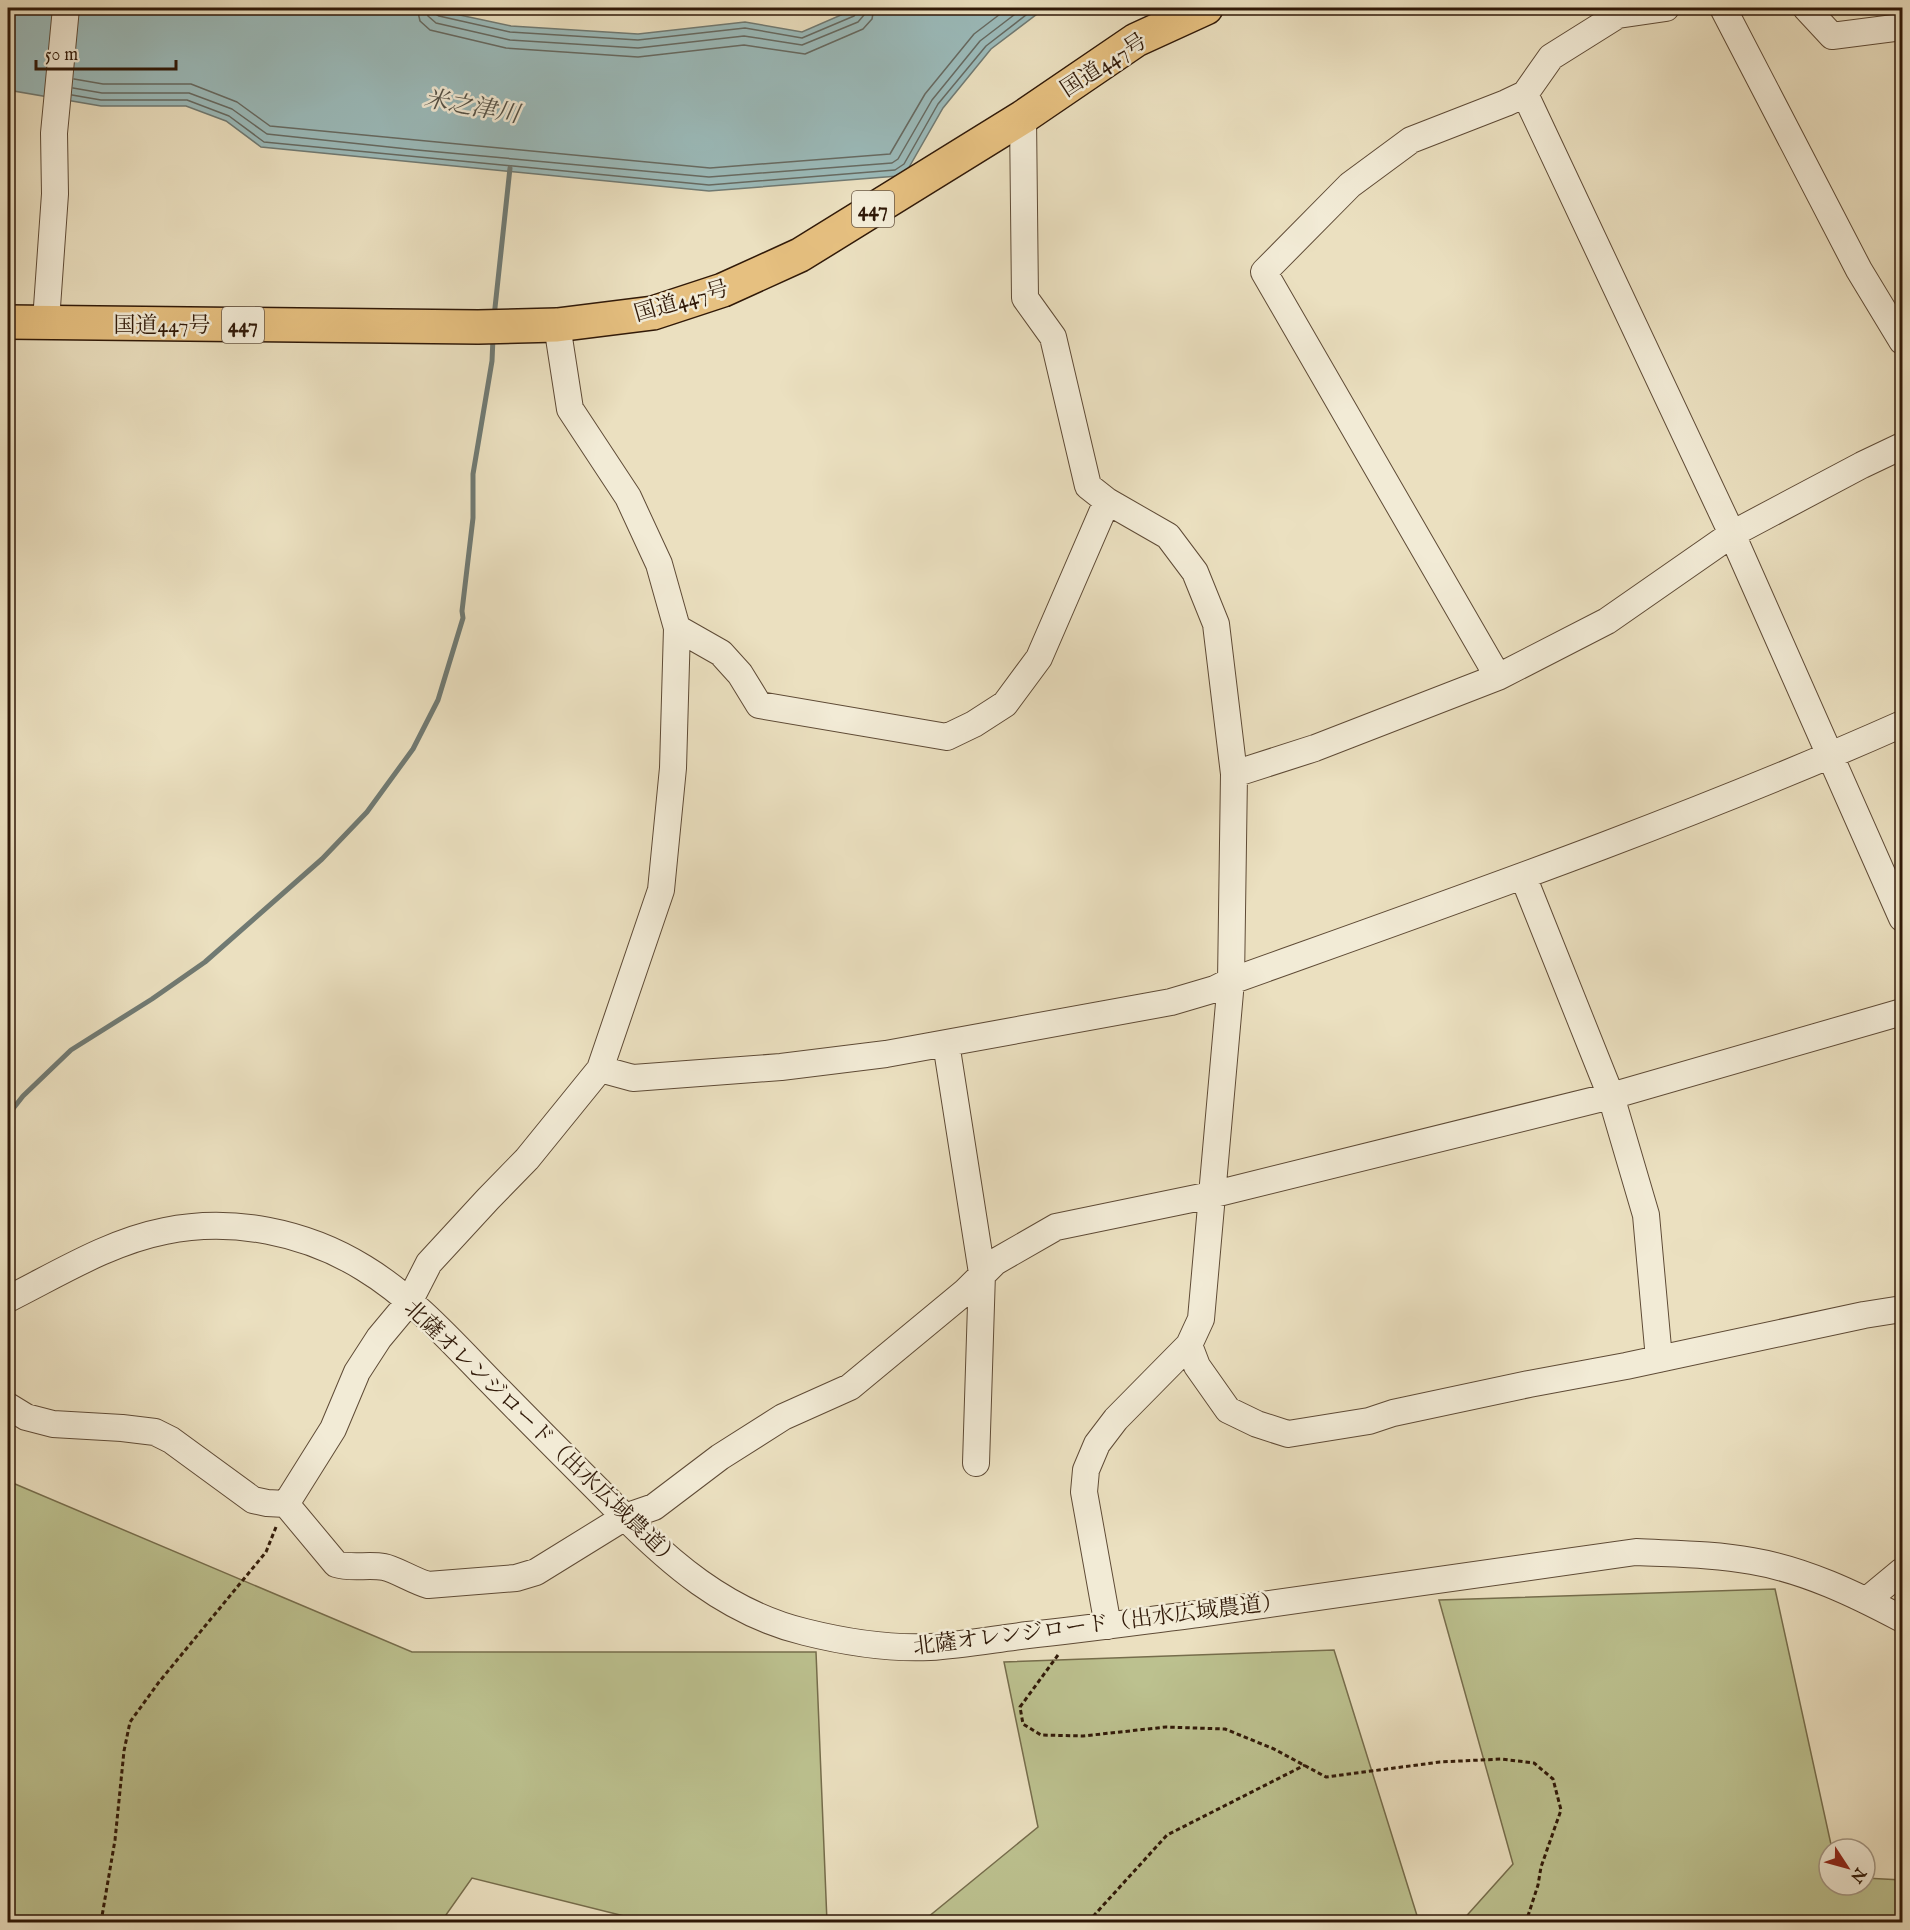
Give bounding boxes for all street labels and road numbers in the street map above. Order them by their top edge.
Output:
street label: 国道447号 [1056,27,1152,104]
road number: 447 [852,191,894,227]
street label: 国道447号 [631,275,732,329]
road number: 447 [222,307,264,343]
street label: 国道447号 [113,312,211,340]
street label: 北薩オレンジロード（出水広域農道） [398,1295,685,1574]
street label: 北薩オレンジロード（出水広域農道） [911,1588,1285,1662]

